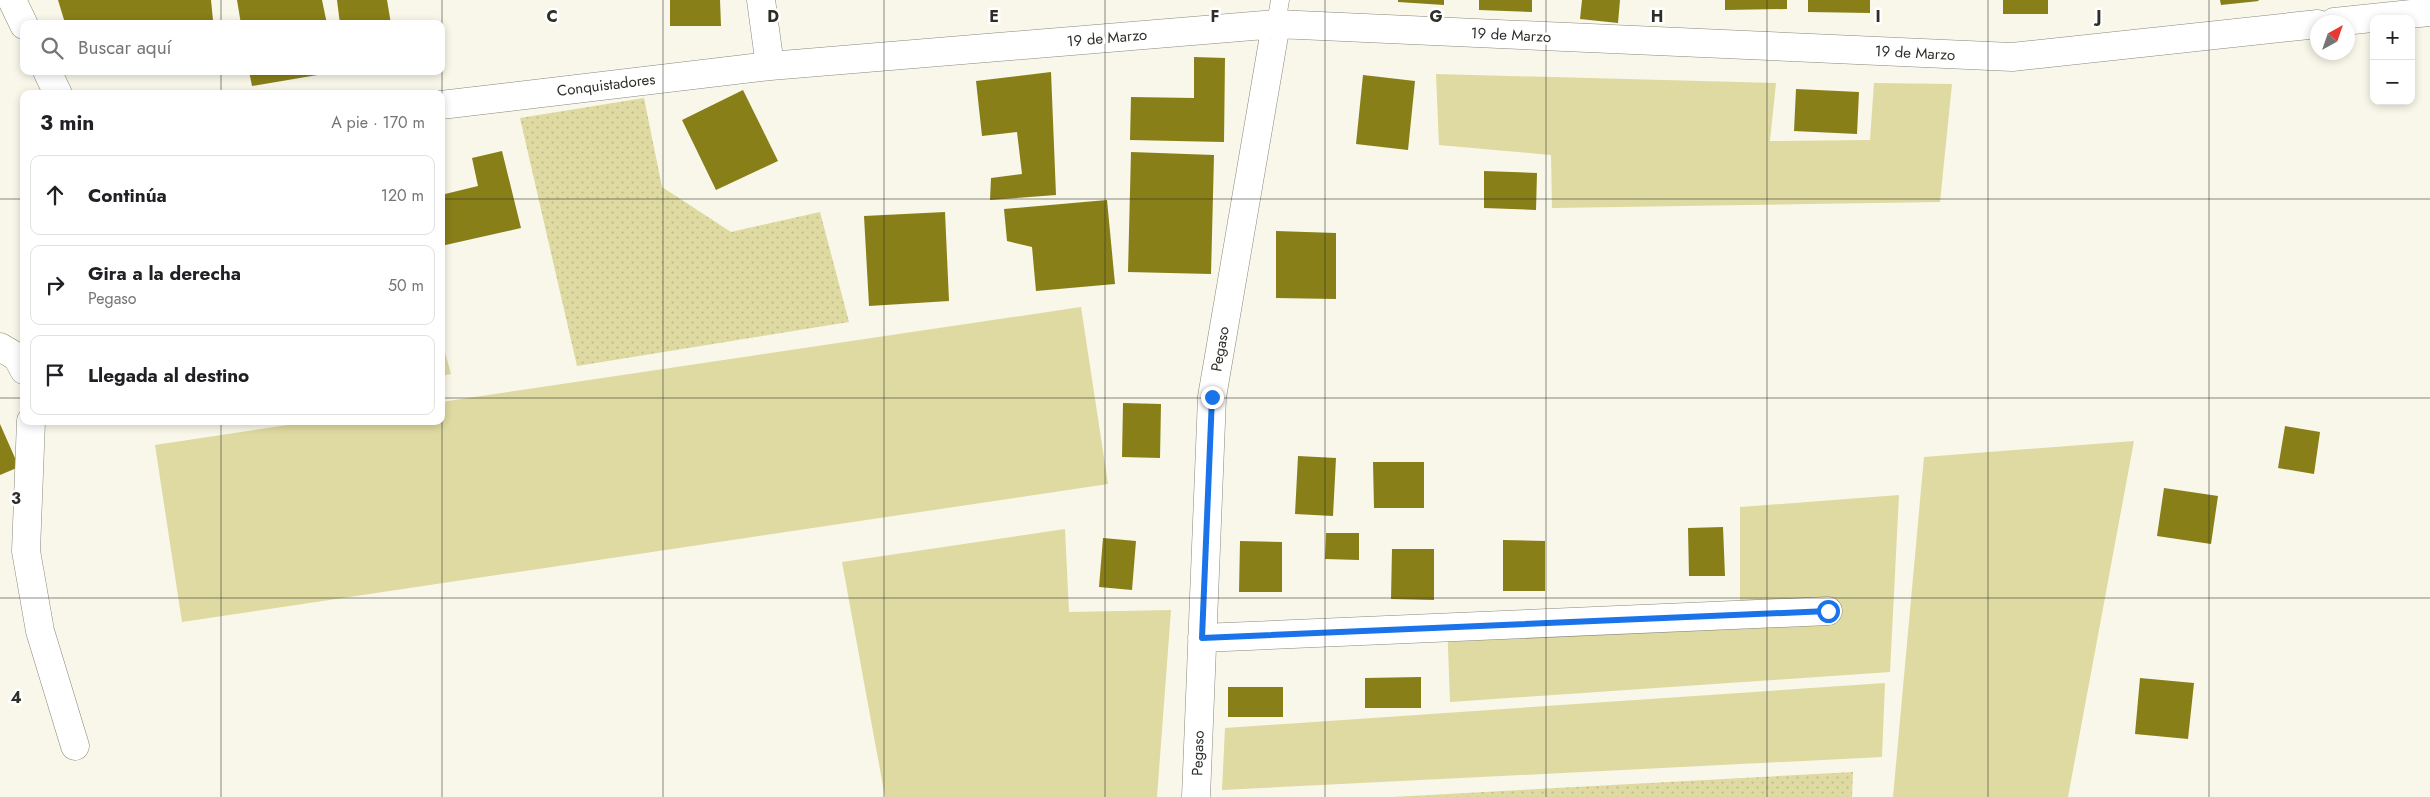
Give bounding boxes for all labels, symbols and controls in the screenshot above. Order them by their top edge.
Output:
text: C [546,5,558,28]
text: D [767,5,779,28]
text: E [989,5,999,28]
text: F [1211,5,1219,28]
text: G [1429,5,1443,28]
text: H [1651,5,1663,28]
text: I [1875,5,1881,28]
text: J [2093,5,2102,28]
north arrow [2310,15,2355,60]
map controls [2370,15,2415,105]
button: + [2370,15,2415,60]
search box [20,20,445,75]
street label: 19 de Marzo [1470,22,1552,48]
street label: 19 de Marzo [1066,24,1148,52]
icon: search [38,34,66,62]
text: Buscar aquí [78,34,172,61]
street label: 19 de Marzo [1874,40,1956,66]
button: − [2370,60,2415,105]
street label: Conquistadores [556,68,656,102]
text: 3 min [40,108,94,138]
text: A pie · 170 m [331,111,425,134]
icon: ahead [41,181,69,209]
text: Continúa [88,182,167,209]
text: 120 m [381,184,424,207]
text: Gira a la derecha [88,260,241,287]
icon: right [41,271,69,299]
text: 50 m [388,274,424,297]
text: Pegaso [88,287,137,310]
street label: Pegaso [1205,325,1235,373]
icon: arrive [41,361,69,389]
text: Llegada al destino [88,362,249,389]
route end [1201,386,1224,409]
text: 3 [11,487,21,510]
route start [1817,600,1840,623]
text: 4 [10,686,22,709]
street label: Pegaso [1186,730,1210,776]

